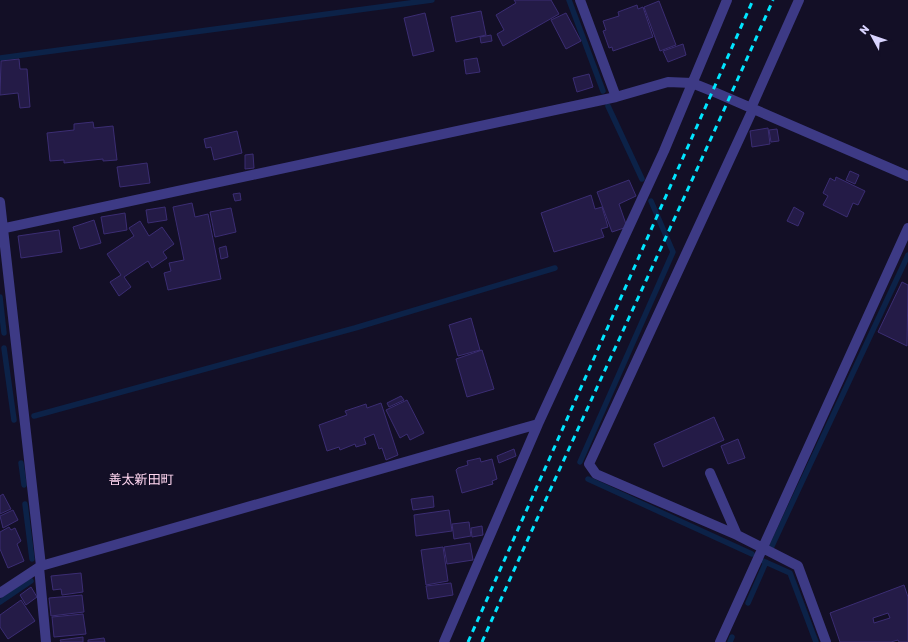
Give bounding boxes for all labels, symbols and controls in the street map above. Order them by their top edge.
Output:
north arrow [852,16,892,56]
text: N [857,23,872,37]
district label: 善太新田町 [108,472,174,487]

